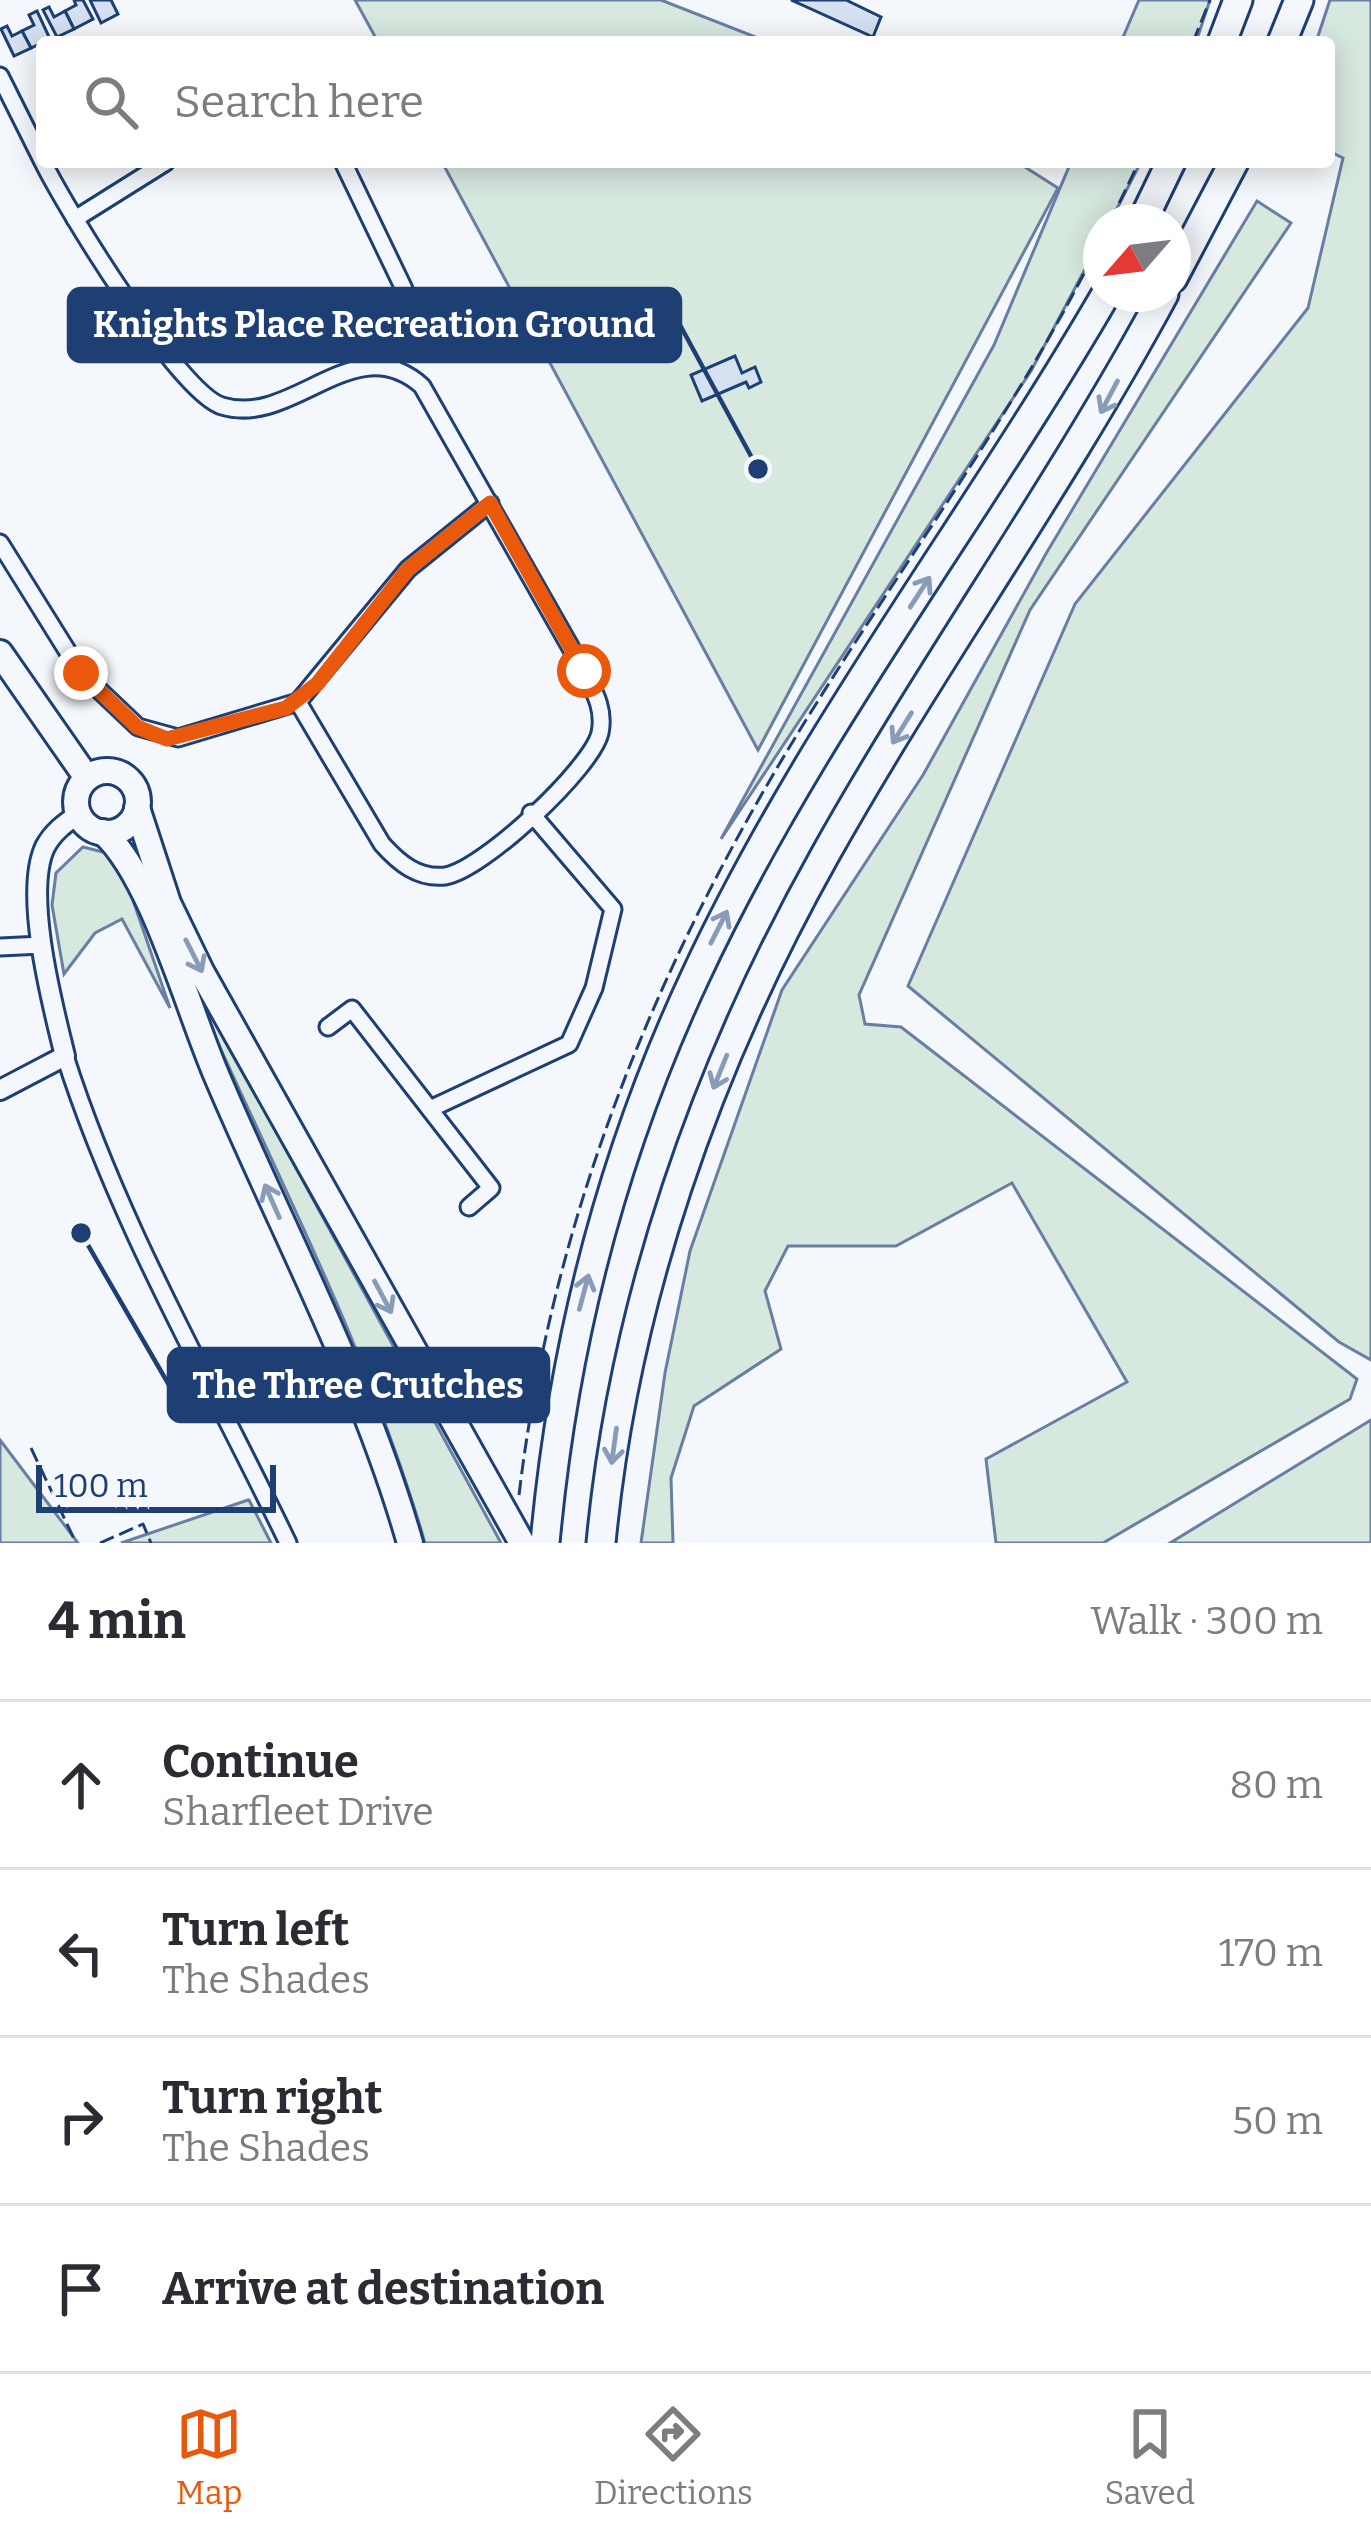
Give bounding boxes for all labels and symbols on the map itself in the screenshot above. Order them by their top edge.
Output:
north arrow [1083,204,1191,312]
callout: Knights Place Recreation Ground [69,289,680,361]
text: Knights Place Recreation Ground [93,303,656,347]
one-way arrow [1097,379,1120,414]
one-way arrow [907,576,932,610]
route start [557,644,611,698]
route end [54,646,108,700]
one-way arrow [890,710,914,744]
one-way arrow [709,910,732,945]
one-way arrow [183,938,206,974]
one-way arrow [708,1053,729,1090]
one-way arrow [260,1184,282,1220]
one-way arrow [574,1273,596,1311]
one-way arrow [373,1279,396,1314]
callout: The Three Crutches [169,1349,548,1421]
text: The Three Crutches [192,1364,524,1408]
one-way arrow [602,1426,625,1465]
scale bar [36,1459,276,1512]

